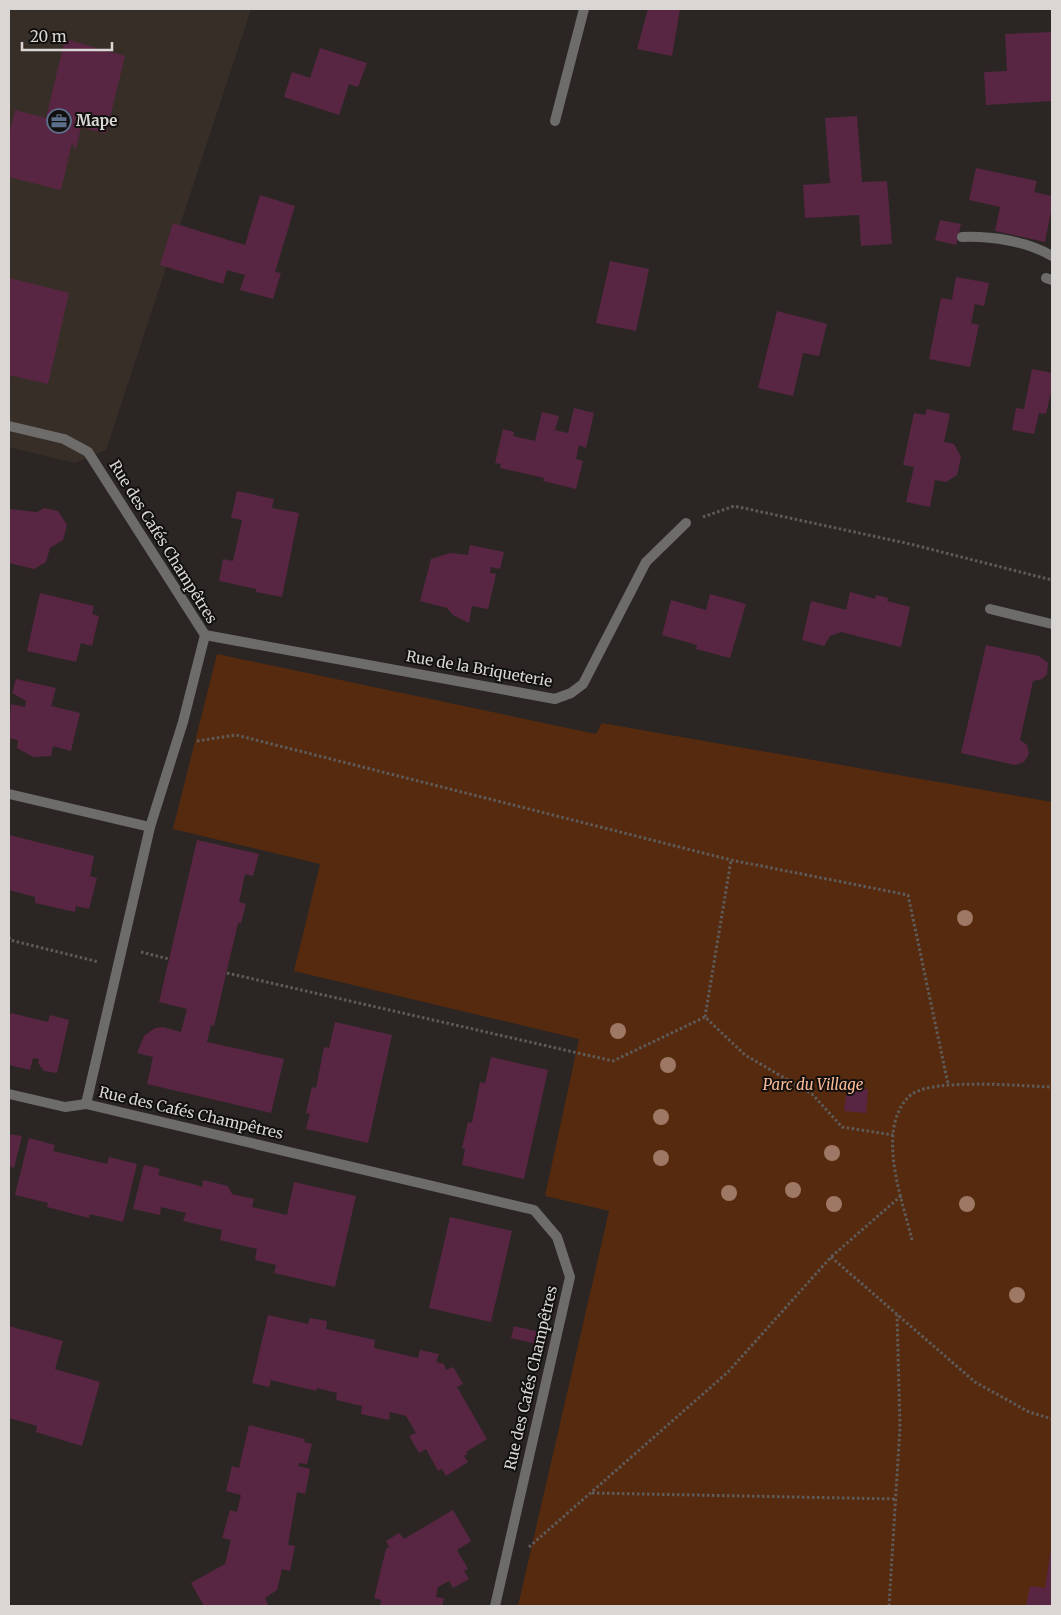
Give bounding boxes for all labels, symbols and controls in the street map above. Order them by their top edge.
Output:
scale bar [22,20,112,52]
text: 20 m [30,27,67,46]
office icon: Mape [46,108,72,134]
place label: Mape [76,111,117,130]
street label: Rue des Cafés Champêtres [105,457,222,627]
street label: Rue de la Briqueterie [404,646,554,691]
park label: Parc du Village [763,1075,864,1094]
street label: Rue des Cafés Champêtres [97,1082,285,1143]
street label: Rue des Cafés Champêtres [500,1284,561,1472]

